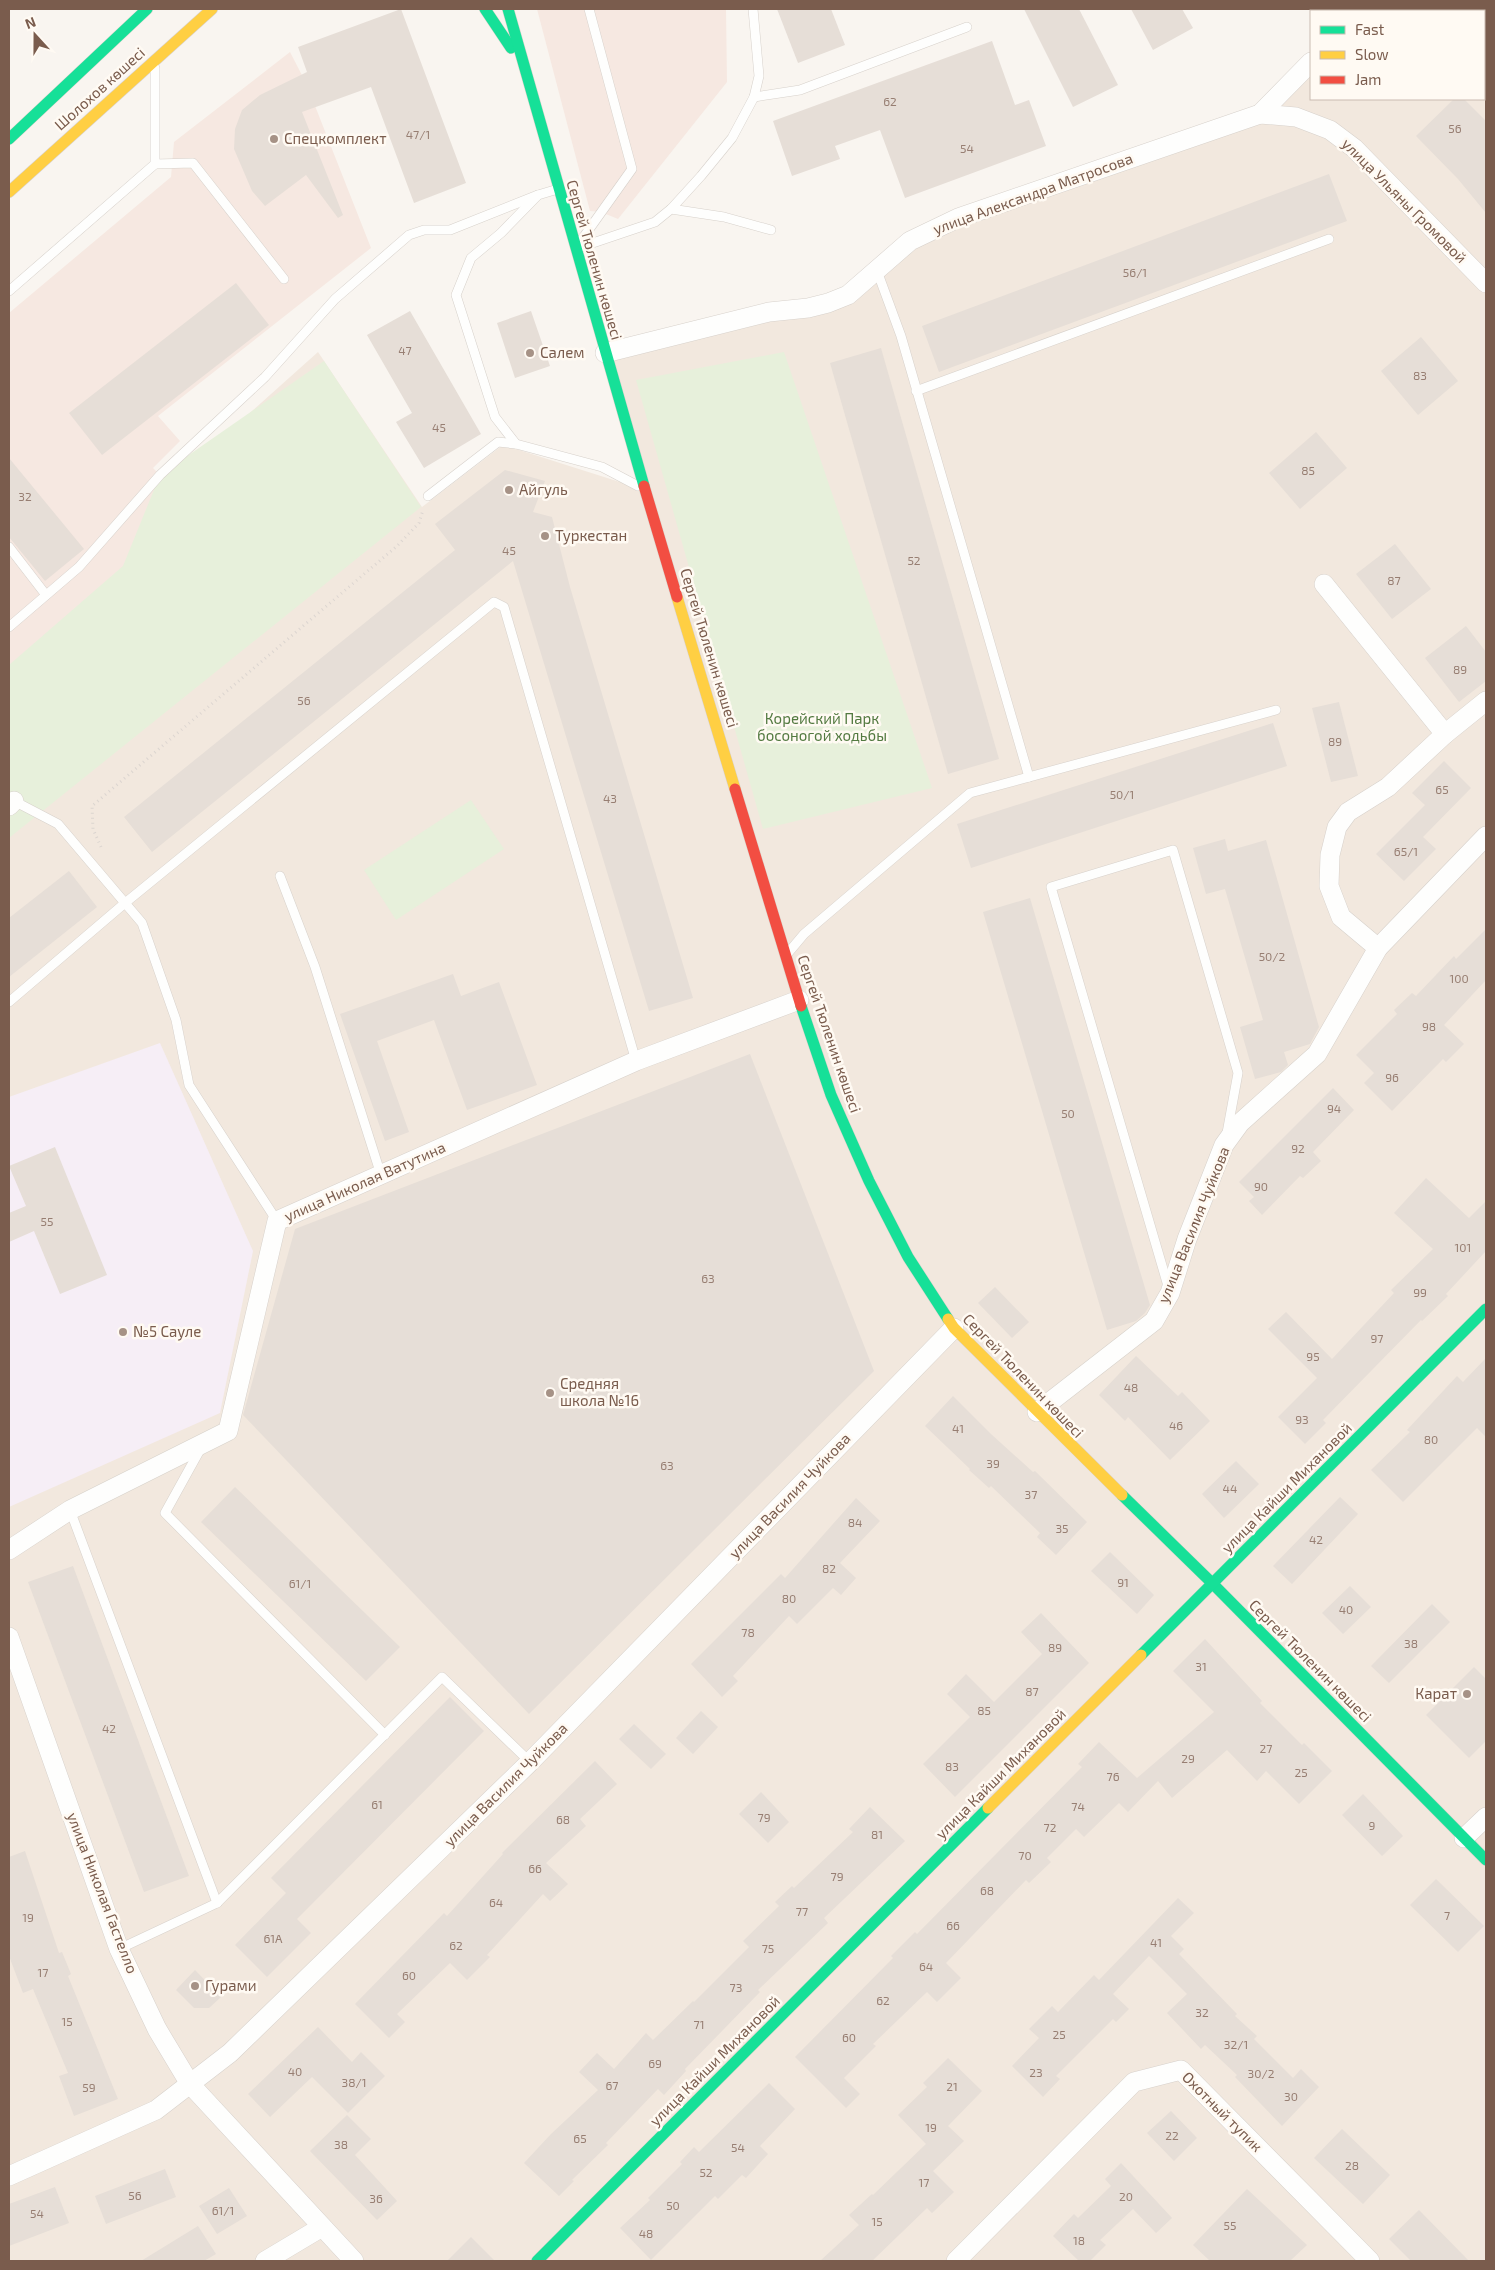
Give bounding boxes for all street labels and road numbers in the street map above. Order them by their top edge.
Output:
street label: Шолохов көшесі [51,43,148,133]
street label: улица Ульяны Громовой [1338,134,1471,267]
street label: улица Александра Матросова [930,148,1135,239]
street label: Сергей Тюленин көшесі [563,178,626,342]
street label: Сергей Тюленин көшесі [677,566,743,730]
street label: Сергей Тюленин көшесі [794,952,865,1115]
street label: улица Николая Ватутина [281,1137,448,1226]
street label: улица Василия Чуйкова [1153,1144,1234,1306]
street label: Сергей Тюленин көшесі [960,1309,1088,1441]
street label: улица Кайши Михановой [1217,1418,1356,1557]
street label: улица Василия Чуйкова [725,1429,854,1562]
street label: Сергей Тюленин көшесі [1246,1595,1376,1725]
street label: улица Кайши Михановой [931,1704,1070,1843]
street label: улица Василия Чуйкова [440,1719,571,1850]
street label: улица Николая Гастелло [63,1810,142,1976]
street label: улица Кайши Михановой [645,1991,784,2130]
street label: Охотный тупик [1178,2067,1267,2156]

